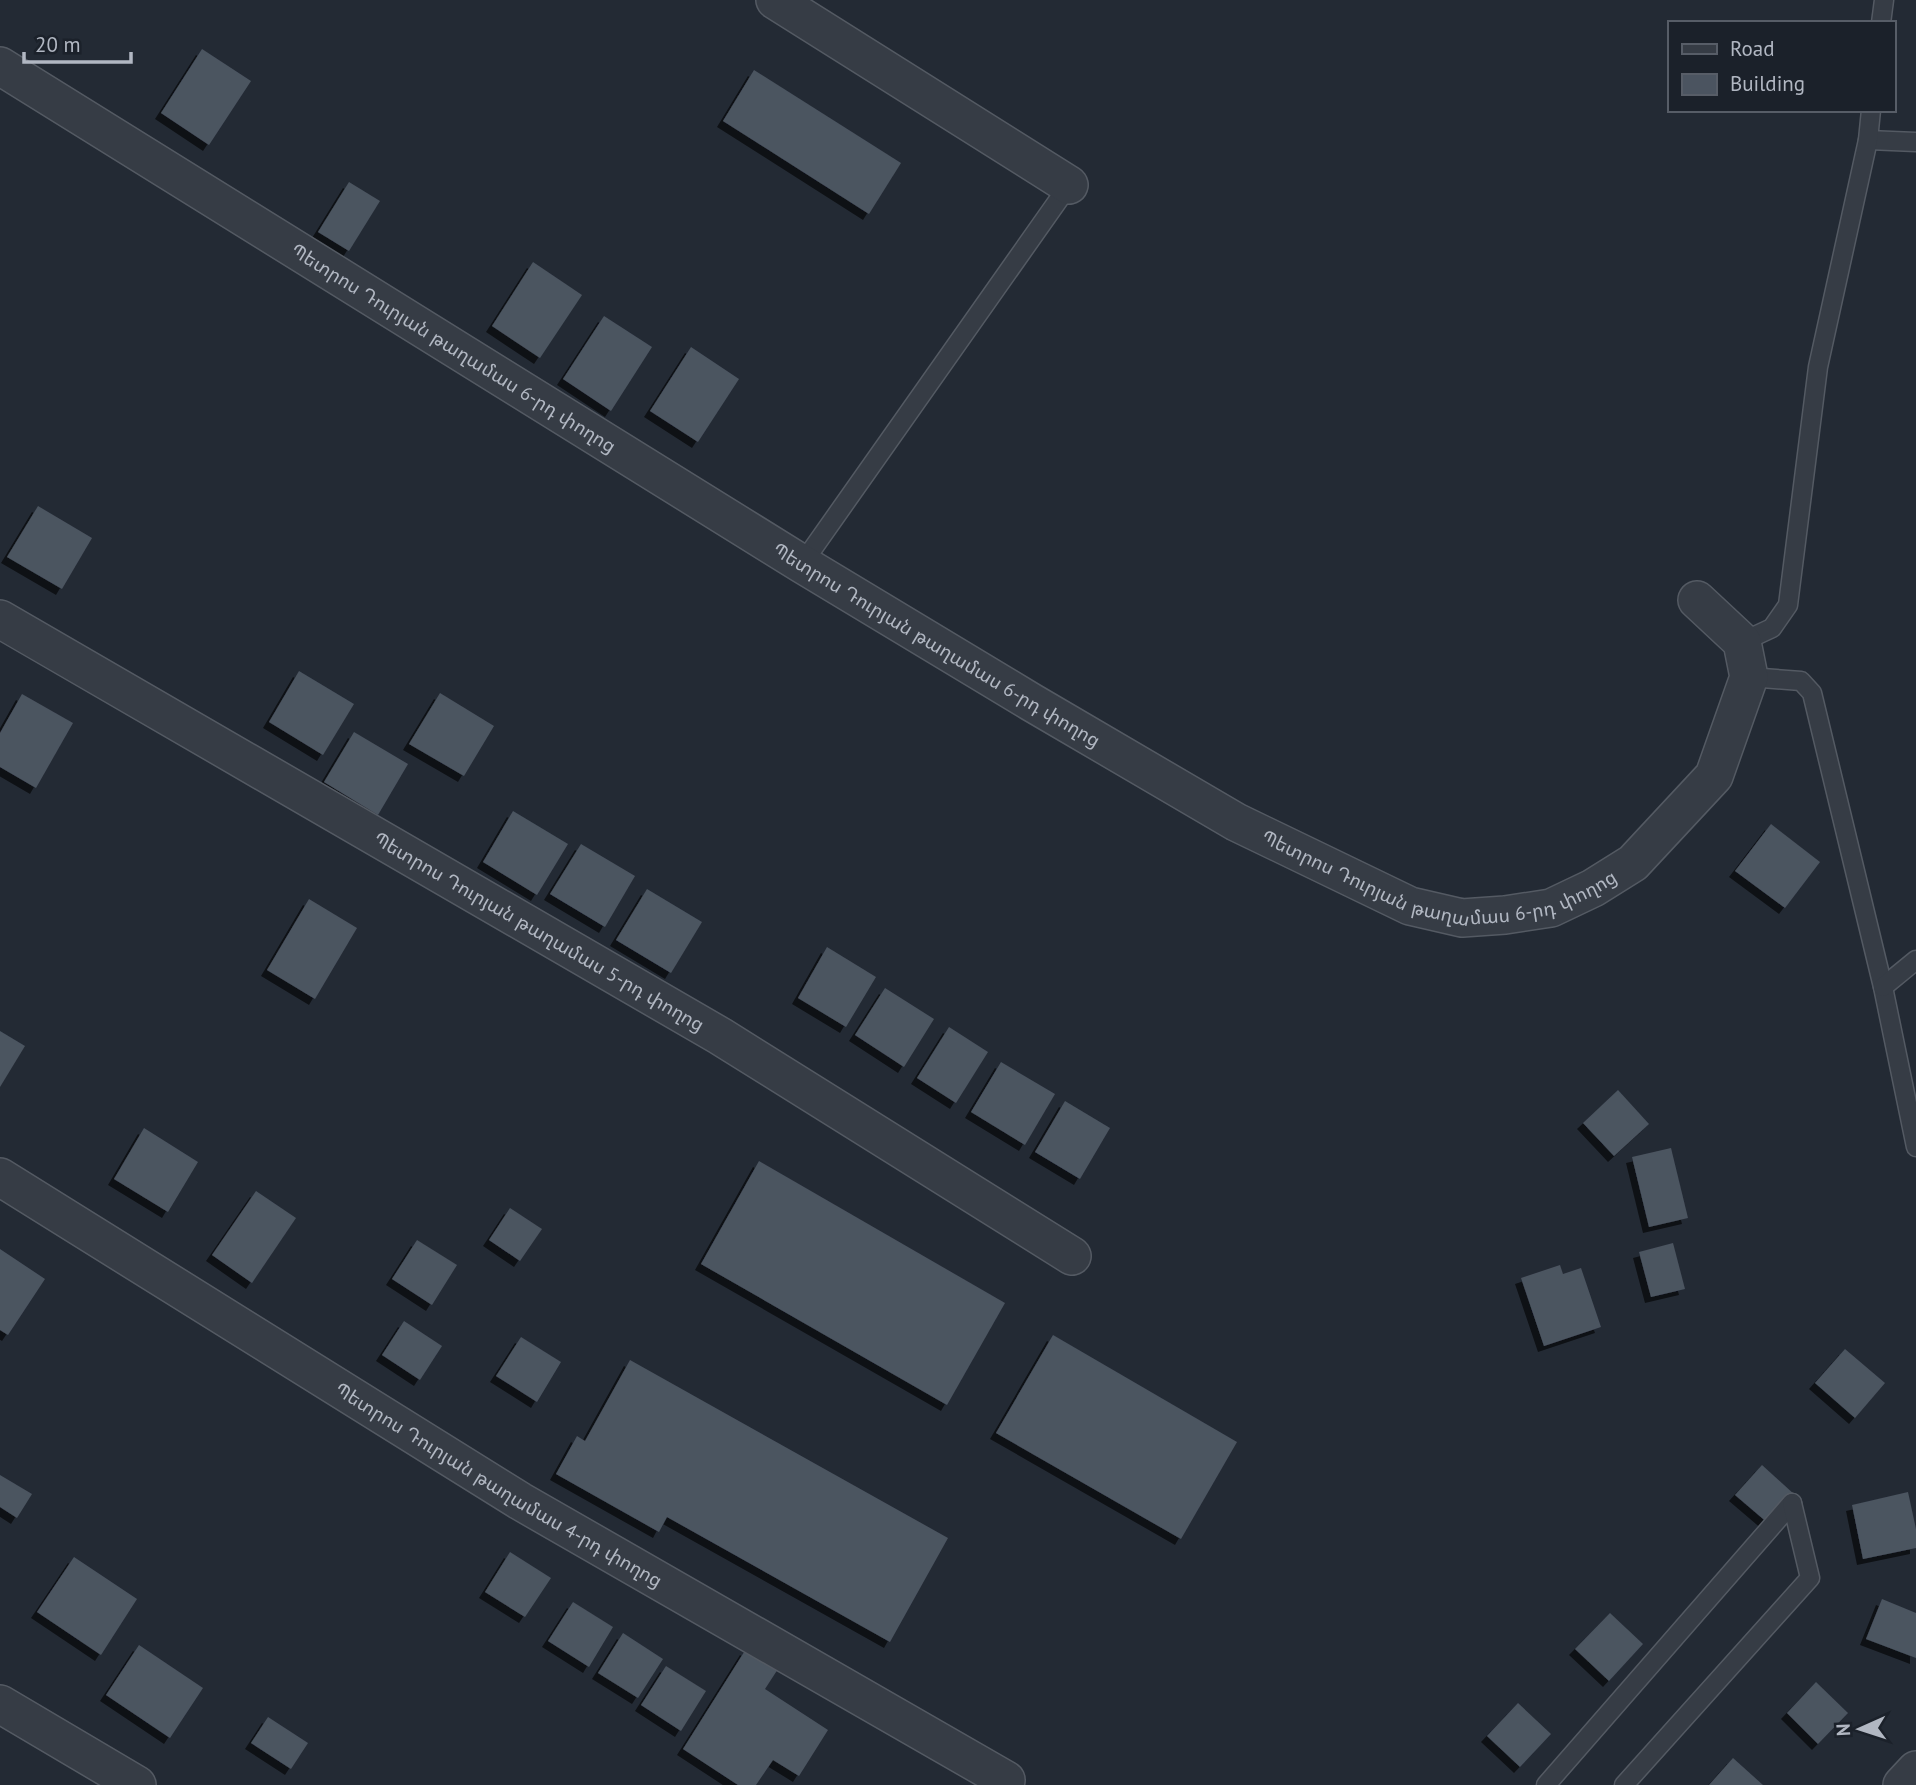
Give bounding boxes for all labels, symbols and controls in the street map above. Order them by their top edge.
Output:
scale bar [24,21,131,65]
legend [1668,21,1895,112]
text: 20 m [35,31,81,58]
text: Road [1730,35,1774,62]
text: Building [1730,70,1805,97]
street label: Պետրոս Դուրյան թաղամաս 6-րդ փողոց [287,238,621,458]
street label: Պետրոս Դուրյան թաղամաս 6-րդ փողոց [768,537,1105,752]
street label: Պետրոս Դուրյան թաղամաս 6-րդ փողոց [1258,824,1621,931]
street label: Պետրոս Դուրյան թաղամաս 5-րդ փողոց [369,826,709,1036]
street label: Պետրոս Դուրյան թաղամաս 4-րդ փողոց [331,1377,667,1592]
north arrow [1825,1694,1895,1764]
text: N [1831,1723,1855,1737]

